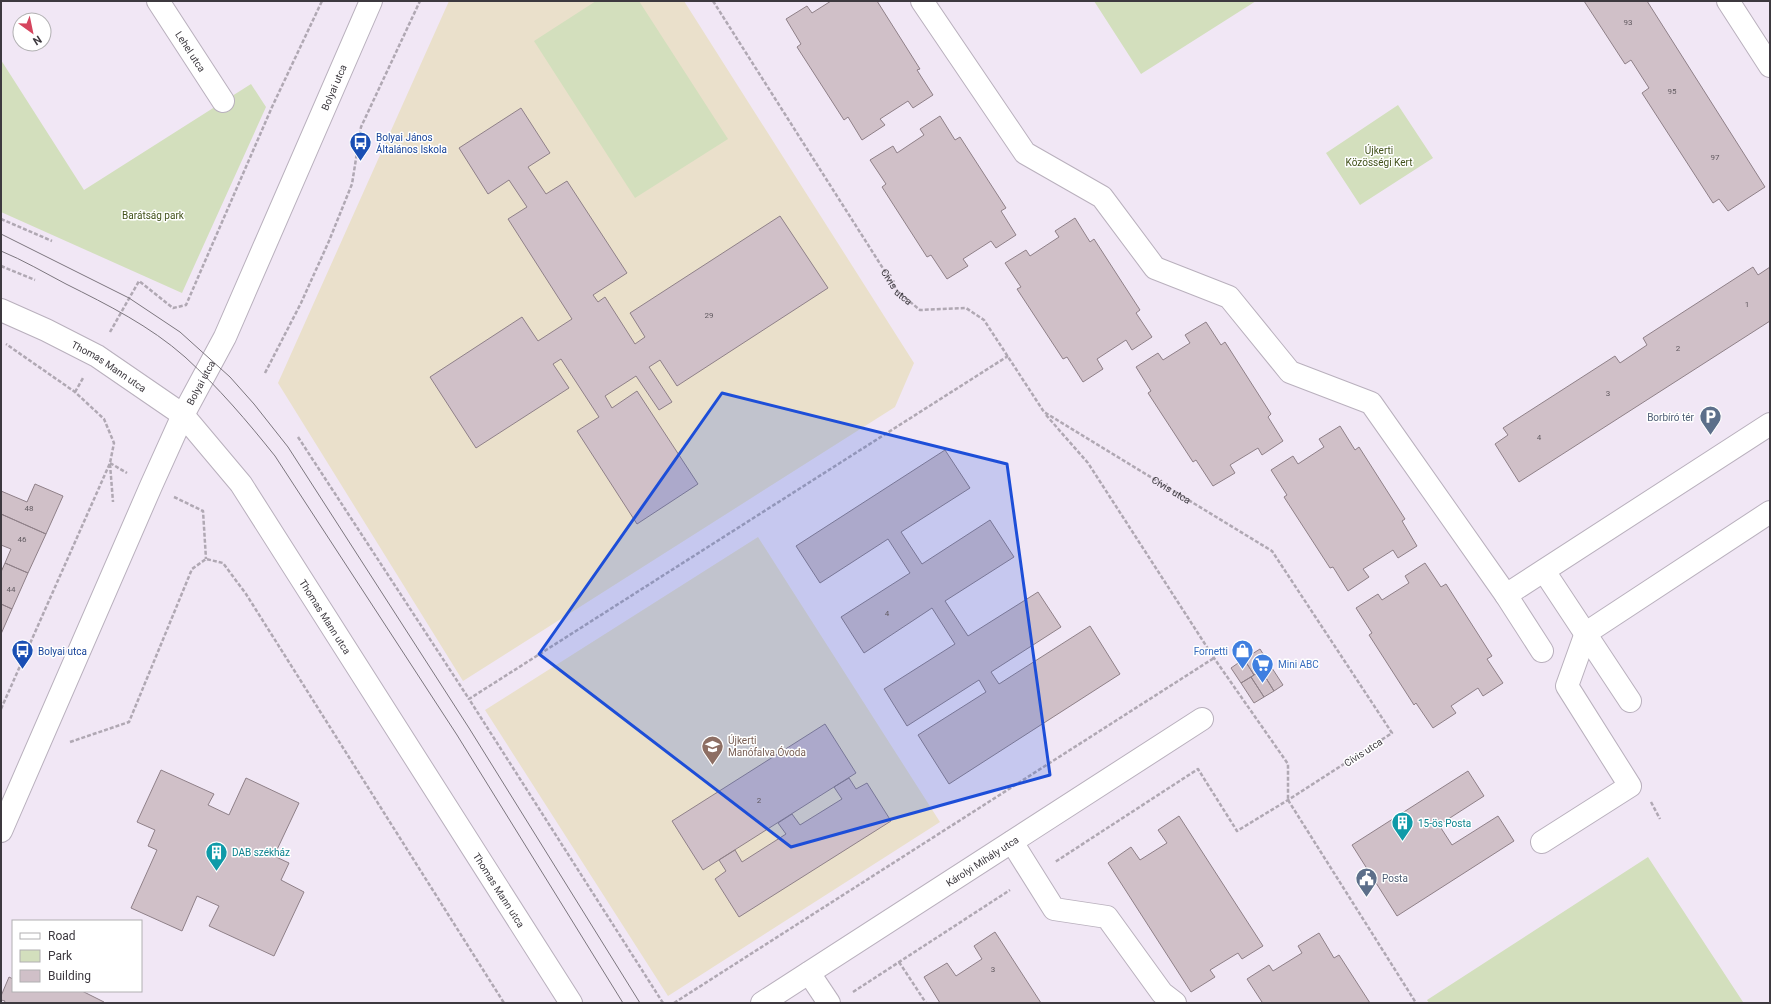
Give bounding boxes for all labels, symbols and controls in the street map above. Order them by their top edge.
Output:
north arrow [12,12,52,52]
house number: 93 [1624,18,1633,27]
street label: Lehel utca [173,29,207,74]
text: N [30,32,44,48]
street label: Bolyai utca [319,63,349,112]
house number: 95 [1668,87,1677,96]
bus stop icon: Bolyai János Általános Iskola [347,130,373,163]
place label: Bolyai János Általános Iskola [376,132,447,155]
park label: Újkerti Közösségi Kert [1346,144,1412,168]
house number: 97 [1711,153,1720,162]
park label: Barátság park [122,210,185,221]
street label: Cívis utca [879,267,914,307]
house number: 1 [1745,300,1749,309]
house number: 29 [705,311,714,320]
street label: Thomas Mann utca [70,339,148,394]
house number: 2 [1676,344,1681,353]
street label: Bolyai utca [185,359,217,407]
house number: 3 [1606,389,1610,398]
parking icon: Borbíró tér [1697,404,1723,437]
place label: Borbíró tér [1647,412,1695,423]
house number: 4 [1537,433,1542,442]
street label: Cívis utca [1150,474,1193,506]
house number: 48 [25,504,34,513]
house number: 46 [18,535,27,544]
street label: Thomas Mann utca [297,577,353,656]
house number: 44 [7,585,16,594]
house number: 4 [885,609,890,618]
bus stop icon: Bolyai utca [10,638,36,671]
shop icon: Fornetti [1230,638,1256,671]
place label: Bolyai utca [38,646,87,657]
place label: Fornetti [1194,646,1228,657]
supermarket icon: Mini ABC [1250,651,1276,684]
place label: Mini ABC [1278,659,1319,670]
school or university icon: Újkerti Manófalva Óvoda [700,733,726,766]
place label: Újkerti Manófalva Óvoda [728,734,806,758]
street label: Cívis utca [1342,736,1384,769]
house number: 2 [757,796,762,805]
building icon: 15-ös Posta [1390,810,1416,843]
place label: 15-ös Posta [1418,818,1471,829]
street label: Károlyi Mihály utca [944,834,1021,889]
building icon: DAB székház [203,839,229,872]
place label: DAB székház [232,847,290,858]
street label: Thomas Mann utca [471,851,526,930]
public building icon: Posta [1353,865,1379,898]
place label: Posta [1382,873,1408,884]
legend [12,920,142,992]
text: Road [48,929,76,943]
text: Park [48,949,73,963]
house number: 3 [991,965,995,974]
text: Building [48,969,91,983]

